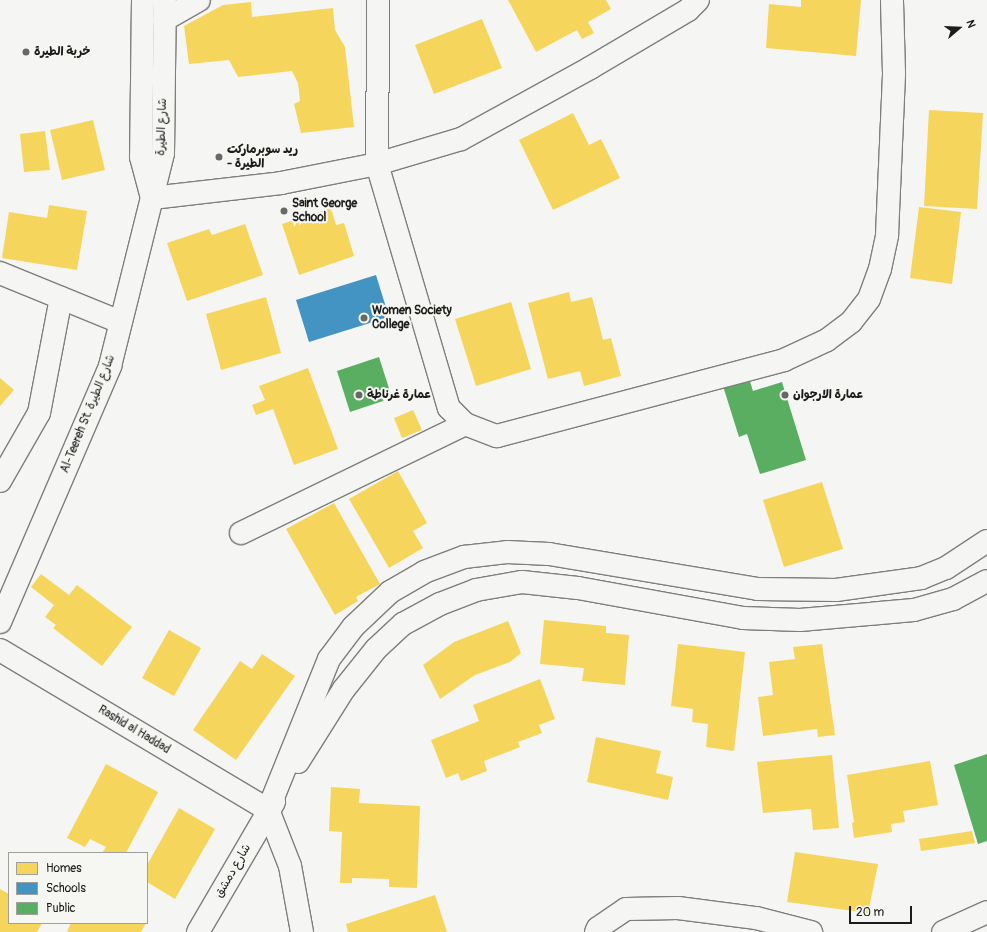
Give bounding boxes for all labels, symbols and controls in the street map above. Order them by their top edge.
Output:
north arrow [939,8,979,48]
text: N [963,18,978,30]
place label: خربة الطيرة [34,45,90,59]
marker: خربة الطيرة [21,47,31,57]
street label: شارع الطيرة [154,98,170,156]
place label: ريد سوبرماركت - الطيرة [227,143,298,171]
marker: ريد سوبرماركت - الطيرة [214,152,224,162]
place label: Saint George School [292,197,357,225]
marker: Saint George School [279,206,289,216]
place label: Women Society College [372,304,452,332]
marker: Women Society College [359,313,369,323]
street label: Al-Teereh St. شارع الطيرة [58,353,118,475]
place label: عمارة غرناطة [367,388,432,402]
place label: عمارة الارجوان [793,388,864,402]
marker: عمارة غرناطة [354,390,364,400]
marker: عمارة الارجوان [780,390,790,400]
street label: Rashid al Haddad [95,703,173,757]
street label: شارع دمشق [212,842,254,900]
legend [8,852,148,924]
text: Homes [46,861,82,876]
text: Schools [46,881,86,896]
scale bar [851,898,914,924]
text: Public [46,901,76,916]
text: 20 m [856,905,884,920]

